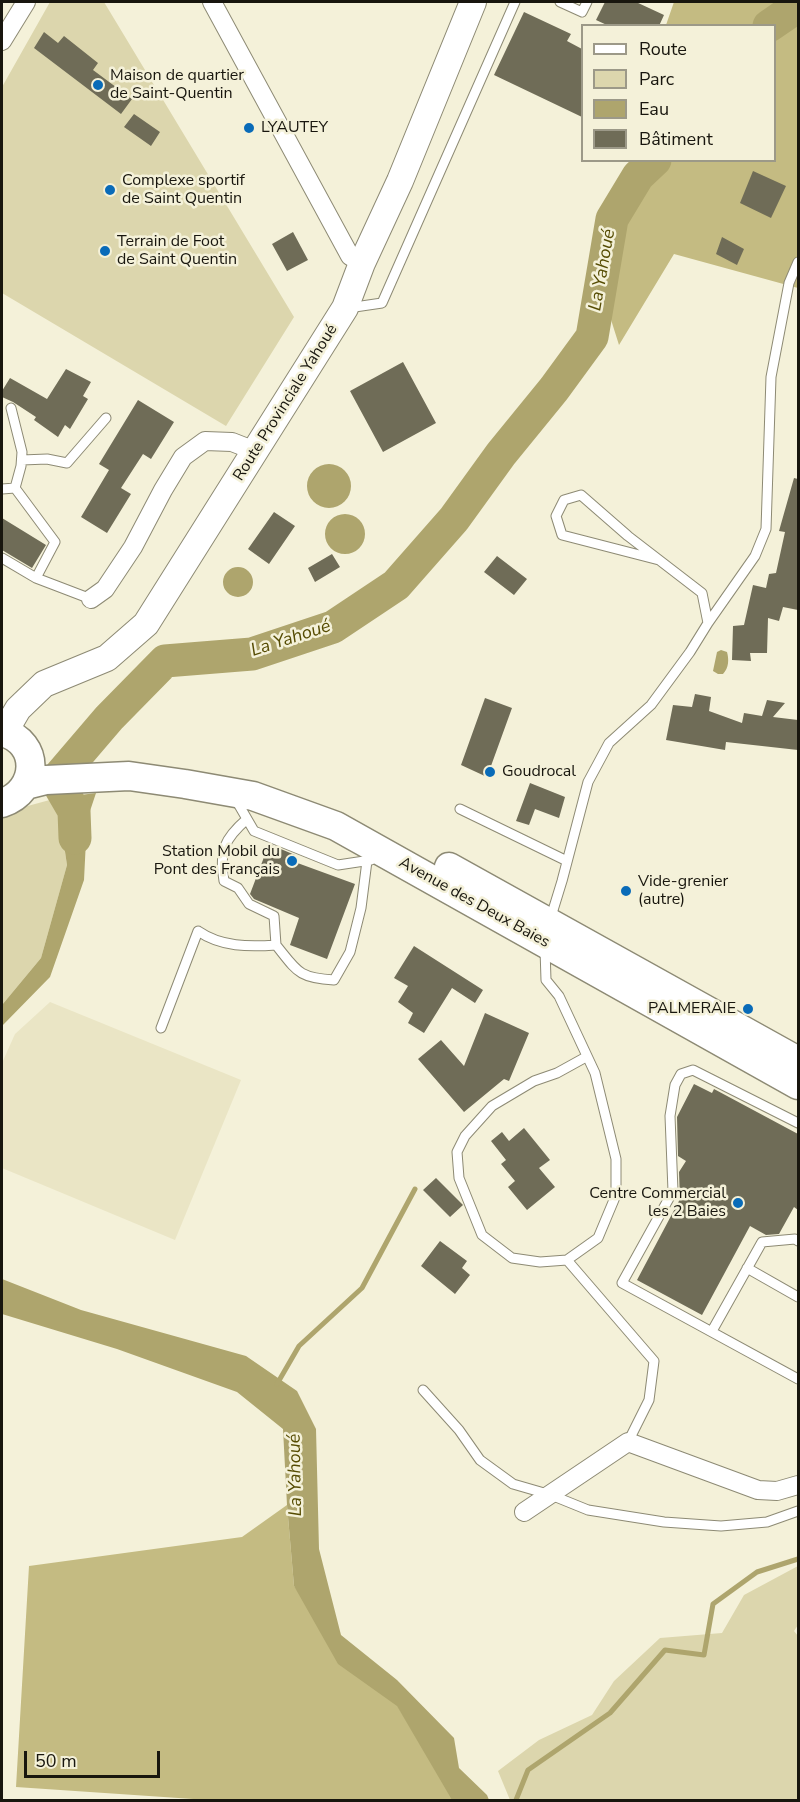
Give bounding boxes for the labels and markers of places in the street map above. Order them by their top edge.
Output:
place label: Maison de quartier de Saint-Quentin [110,66,244,104]
marker: Maison de quartier de Saint-Quentin [91,78,105,92]
place label: LYAUTEY [261,118,328,138]
marker: LYAUTEY [242,121,256,135]
place label: Complexe sportif de Saint Quentin [122,171,245,209]
marker: Complexe sportif de Saint Quentin [103,183,117,197]
place label: Terrain de Foot de Saint Quentin [117,232,237,270]
marker: Terrain de Foot de Saint Quentin [98,244,112,258]
place label: Goudrocal [502,762,576,782]
marker: Goudrocal [483,765,497,779]
place label: Station Mobil du Pont des Français [154,842,280,880]
marker: Station Mobil du Pont des Français [285,854,299,868]
place label: Vide-grenier (autre) [638,872,728,910]
marker: Vide-grenier (autre) [619,884,633,898]
place label: PALMERAIE [648,999,736,1019]
marker: PALMERAIE [741,1002,755,1016]
place label: Centre Commercial les 2 Baies [589,1184,726,1222]
marker: Centre Commercial les 2 Baies [731,1196,745,1210]

